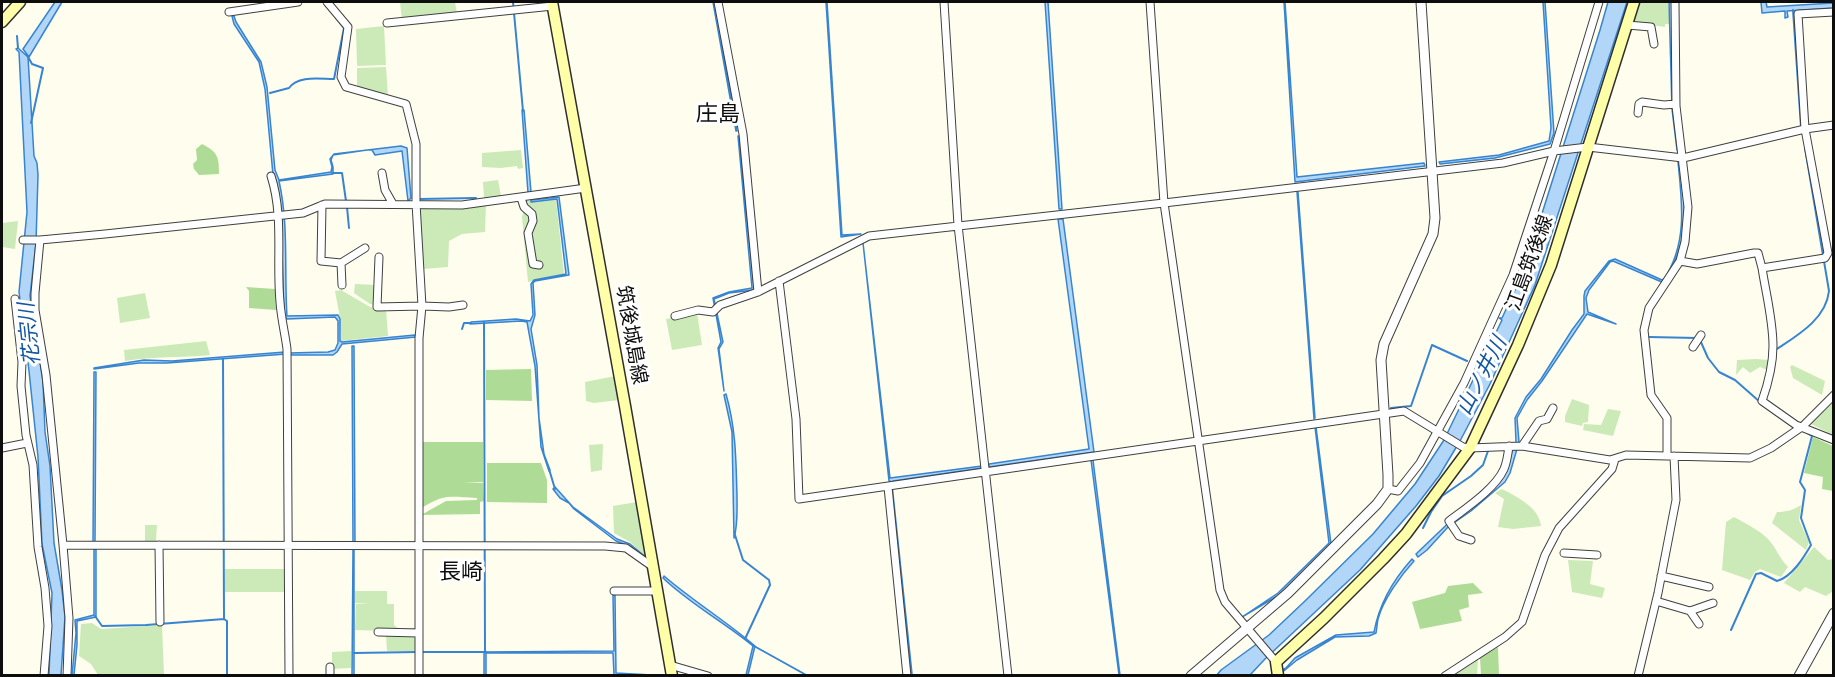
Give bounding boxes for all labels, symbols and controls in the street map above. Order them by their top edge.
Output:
district label: 庄島 [696,102,740,128]
street label: 江島筑後線 [1502,212,1558,314]
street label: 筑後城島線 [610,284,652,386]
water label: 花宗川 [14,301,46,367]
water label: 山ノ井川 [1452,333,1512,419]
district label: 長崎 [439,560,483,586]

